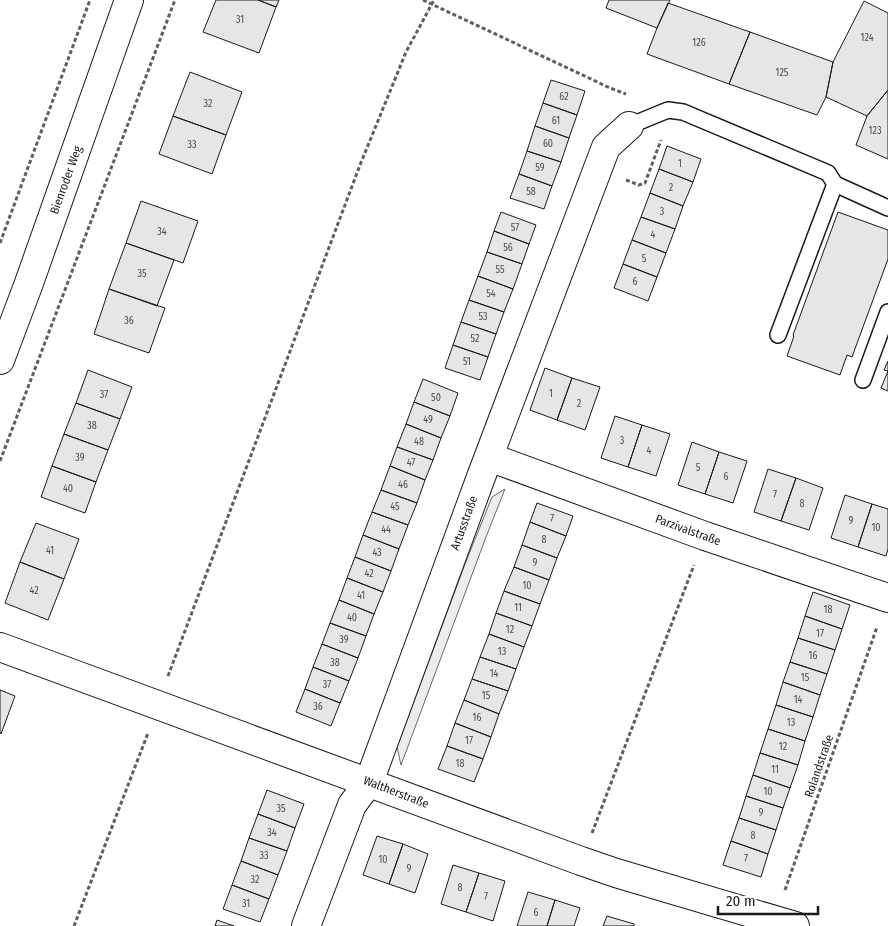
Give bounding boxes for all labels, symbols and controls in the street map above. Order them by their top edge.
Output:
house number: 31 [236,14,244,26]
house number: 124 [861,32,874,44]
house number: 126 [692,37,706,49]
house number: 125 [776,67,789,79]
house number: 62 [559,91,569,103]
house number: 32 [204,98,213,110]
house number: 61 [552,115,560,127]
house number: 123 [869,125,882,137]
house number: 60 [543,138,553,150]
house number: 33 [187,139,197,151]
street label: Bienroder Weg [47,144,85,216]
house number: 1 [678,158,682,170]
house number: 59 [535,162,545,174]
house number: 2 [669,182,674,194]
house number: 58 [526,186,536,198]
house number: 3 [660,206,665,218]
house number: 57 [511,222,519,234]
house number: 34 [157,226,167,238]
house number: 4 [651,229,656,241]
house number: 56 [503,242,513,254]
house number: 5 [642,253,647,265]
house number: 55 [495,264,505,276]
house number: 35 [137,268,147,280]
house number: 6 [633,276,638,288]
house number: 54 [486,288,496,300]
house number: 53 [478,311,488,323]
house number: 36 [124,315,134,327]
house number: 52 [471,333,480,345]
house number: 51 [463,356,471,368]
house number: 1 [549,388,553,400]
house number: 37 [100,389,108,401]
house number: 50 [431,392,441,404]
house number: 2 [577,398,582,410]
house number: 49 [423,414,433,426]
house number: 38 [87,420,97,432]
house number: 3 [620,435,625,447]
house number: 48 [414,436,424,448]
house number: 4 [647,445,652,457]
house number: 39 [75,452,85,464]
house number: 47 [407,457,415,469]
house number: 5 [696,462,701,474]
house number: 6 [724,471,729,483]
house number: 46 [398,479,408,491]
house number: 40 [63,483,73,495]
house number: 7 [773,489,777,501]
street label: Artusstraße [448,494,480,552]
house number: 8 [800,498,805,510]
house number: 45 [390,501,400,513]
street label: Parzivalstraße [653,512,723,548]
house number: 7 [550,513,554,525]
house number: 9 [849,515,854,527]
house number: 10 [871,522,881,534]
house number: 44 [381,524,391,536]
house number: 8 [542,534,547,546]
house number: 41 [46,545,54,557]
house number: 43 [372,547,382,559]
house number: 9 [533,557,538,569]
house number: 42 [364,568,374,580]
house number: 10 [522,580,532,592]
house number: 42 [29,585,39,597]
house number: 41 [357,590,365,602]
house number: 11 [514,602,522,614]
house number: 18 [824,604,832,616]
house number: 40 [347,612,357,624]
house number: 12 [506,624,515,636]
house number: 17 [816,628,824,640]
house number: 39 [339,634,349,646]
house number: 13 [498,646,507,658]
house number: 16 [809,650,817,662]
house number: 38 [330,657,340,669]
house number: 14 [490,668,499,680]
house number: 15 [801,672,810,684]
house number: 37 [323,679,331,691]
house number: 15 [482,690,491,702]
house number: 14 [794,694,803,706]
house number: 36 [313,701,323,713]
house number: 16 [473,712,481,724]
house number: 13 [787,717,796,729]
street label: Rolandstraße [802,733,836,799]
house number: 17 [465,735,473,747]
house number: 12 [779,741,788,753]
house number: 18 [456,758,464,770]
house number: 11 [771,764,779,776]
street label: Waltherstraße [361,773,431,811]
house number: 10 [763,786,773,798]
house number: 35 [276,803,286,815]
house number: 9 [759,807,764,819]
house number: 34 [267,827,277,839]
house number: 8 [751,830,756,842]
house number: 33 [259,850,269,862]
house number: 7 [744,853,748,865]
house number: 10 [378,854,388,866]
house number: 9 [407,863,412,875]
house number: 32 [251,874,260,886]
house number: 8 [458,882,463,894]
scale bar [718,884,818,916]
house number: 7 [484,891,488,903]
text: 20 m [726,892,756,910]
house number: 31 [242,898,250,910]
house number: 6 [534,907,539,919]

